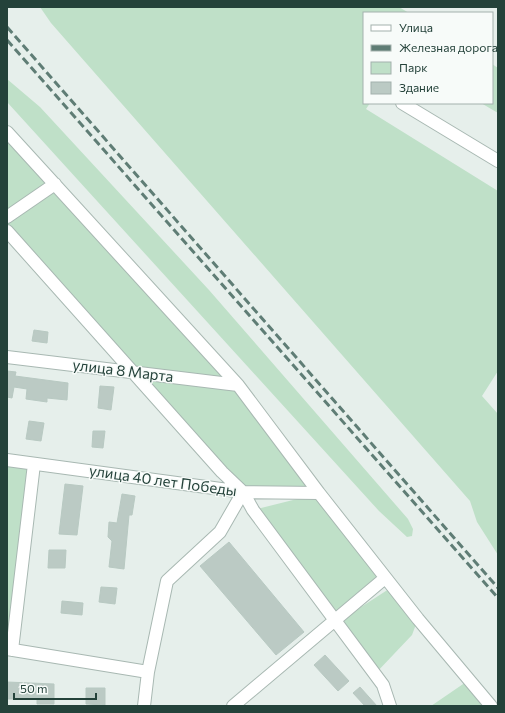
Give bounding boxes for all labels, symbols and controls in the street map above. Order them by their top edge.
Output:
legend [363,12,493,104]
text: Улица [399,20,433,34]
text: Железная дорога [399,40,498,54]
text: Парк [399,60,428,74]
text: Здание [399,80,439,94]
street label: улица 8 Марта [72,355,175,385]
street label: улица 40 лет Победы [88,461,238,499]
scale bar [14,675,96,701]
text: 50 m [20,681,48,695]

